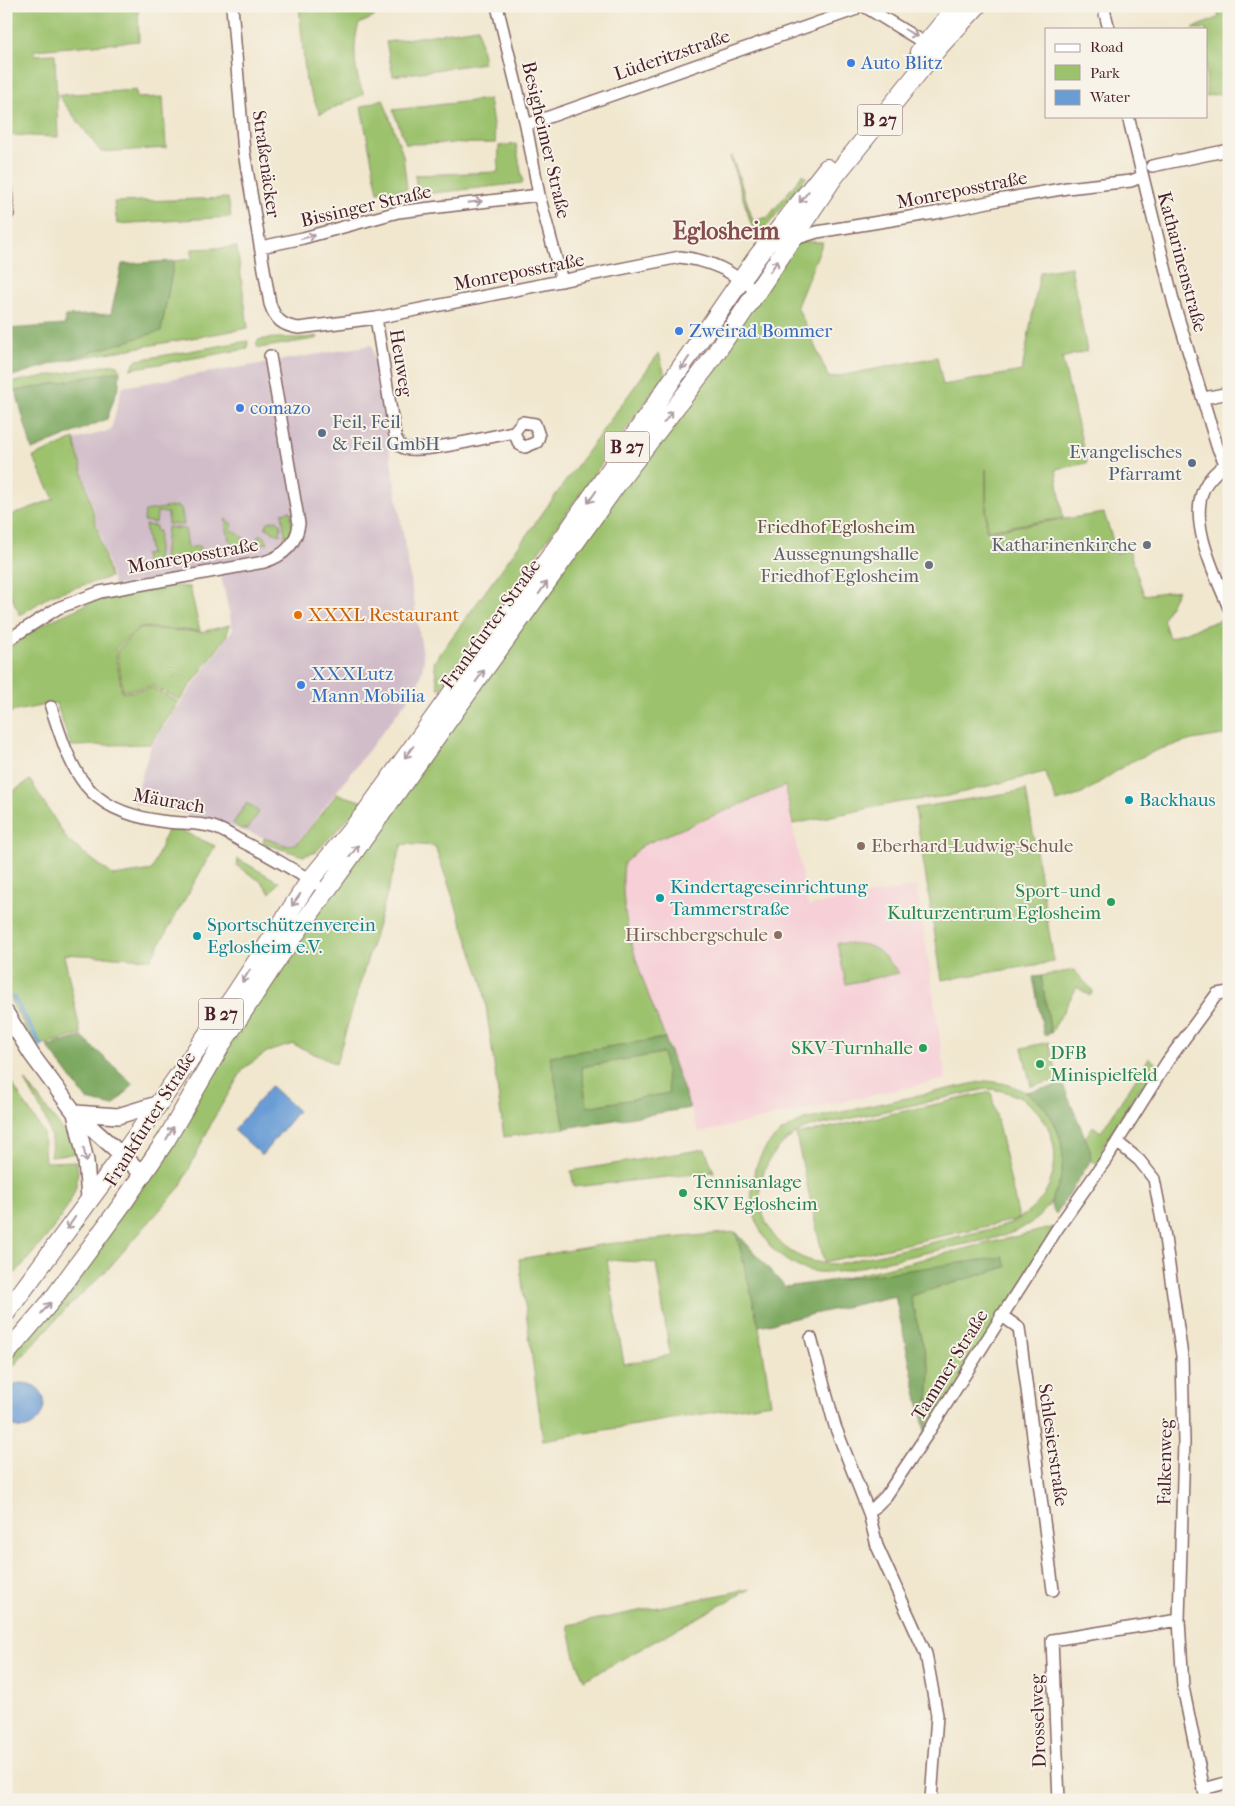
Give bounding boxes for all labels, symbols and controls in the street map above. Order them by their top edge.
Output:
street label: Lüderitzstraße [611,25,733,85]
one-way arrow [903,28,918,38]
legend [1045,28,1208,118]
text: Road [1090,38,1124,56]
place label: Auto Blitz [860,52,943,74]
marker: Auto Blitz [845,57,857,69]
street label: Besigheimer Straße [517,59,575,221]
text: Park [1090,64,1120,82]
text: Water [1089,88,1130,106]
road number: B 27 [858,104,902,136]
street label: Straßenäcker [248,109,285,220]
street label: Monreposstraße [895,167,1029,213]
street label: Bissinger Straße [298,180,434,232]
street label: Katharinenstraße [1153,189,1211,335]
one-way arrow [798,191,809,204]
one-way arrow [467,197,483,207]
district label: Eglosheim [672,217,781,245]
one-way arrow [300,232,316,241]
street label: Monreposstraße [452,249,586,295]
one-way arrow [769,259,779,273]
place label: Zweirad Bommer [689,320,833,342]
marker: Zweirad Bommer [673,325,685,337]
street label: Heuweg [385,328,417,399]
one-way arrow [680,356,690,370]
place label: comazo [250,397,311,419]
marker: comazo [234,402,246,414]
one-way arrow [663,410,673,424]
place label: Feil, Feil & Feil GmbH [332,411,440,455]
marker: Feil, Feil & Feil GmbH [316,427,328,439]
road number: B 27 [604,432,650,462]
place label: Evangelisches Pfarramt [1069,441,1182,485]
marker: Evangelisches Pfarramt [1186,457,1198,469]
one-way arrow [587,490,597,504]
park label: Friedhof Eglosheim [757,516,916,538]
street label: Monreposstraße [126,534,260,578]
place label: Katharinenkirche [991,534,1137,556]
marker: Katharinenkirche [1141,539,1153,551]
place label: Aussegnungshalle Friedhof Eglosheim [760,543,919,587]
street label: Frankfurter Straße [437,555,545,693]
marker: Aussegnungshalle Friedhof Eglosheim [923,559,935,571]
one-way arrow [538,581,548,595]
place label: XXXL Restaurant [308,604,460,626]
marker: XXXL Restaurant [292,609,304,621]
place label: XXXLutz Mann Mobilia [311,663,425,707]
one-way arrow [475,669,485,683]
marker: XXXLutz Mann Mobilia [295,679,307,691]
one-way arrow [404,745,415,758]
street label: Mäurach [131,784,207,818]
place label: Backhaus [1139,789,1215,811]
marker: Backhaus [1123,794,1135,806]
place label: Eberhard-Ludwig-Schule [871,835,1073,857]
marker: Eberhard-Ludwig-Schule [855,840,867,852]
one-way arrow [349,844,359,858]
place label: Kindertageseinrichtung Tammerstraße [670,876,868,920]
place label: Sport- und Kulturzentrum Eglosheim [887,880,1102,924]
marker: Kindertageseinrichtung Tammerstraße [654,892,666,904]
one-way arrow [291,893,301,907]
marker: Sport- und Kulturzentrum Eglosheim [1105,896,1117,908]
place label: Sportschützenverein Eglosheim e.V. [207,914,376,958]
place label: Hirschbergschule [625,924,768,946]
marker: Hirschbergschule [772,929,784,941]
marker: Sportschützenverein Eglosheim e.V. [191,930,203,942]
one-way arrow [241,969,251,983]
road number: B 27 [198,999,244,1030]
place label: SKV-Turnhalle [791,1037,913,1059]
marker: SKV-Turnhalle [917,1042,929,1054]
place label: DFB Minispielfeld [1050,1042,1158,1086]
street label: Frankfurter Straße [100,1047,200,1191]
marker: DFB Minispielfeld [1034,1058,1046,1070]
one-way arrow [166,1127,176,1141]
one-way arrow [81,1147,90,1163]
place label: Tennisanlage SKV Eglosheim [693,1171,818,1215]
marker: Tennisanlage SKV Eglosheim [677,1187,689,1199]
one-way arrow [66,1216,76,1230]
one-way arrow [40,1301,51,1314]
street label: Tammer Straße [907,1306,993,1424]
street label: Schlesierstraße [1033,1382,1073,1508]
street label: Falkenweg [1153,1417,1177,1506]
street label: Drosselweg [1025,1673,1051,1768]

